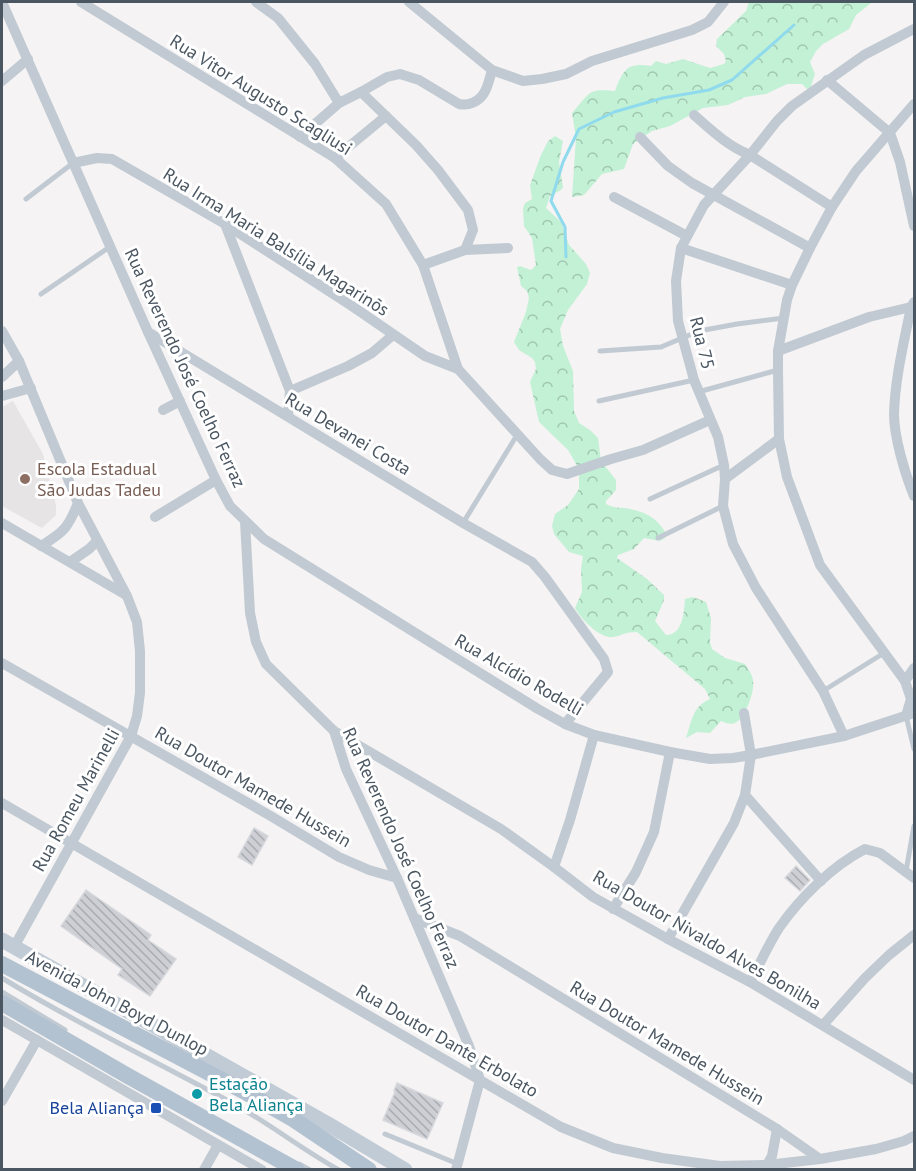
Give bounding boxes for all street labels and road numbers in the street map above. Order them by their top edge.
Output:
street label: Rua Vitor Augusto Scagliusi [166,29,357,160]
street label: Rua Irma Maria Balsília Magarinõs [159,162,394,321]
street label: Rua Reverendo José Coelho Ferraz [120,244,251,491]
street label: Rua 75 [685,314,720,372]
street label: Rua Devanei Costa [281,387,415,480]
street label: Rua Alcídio Rodelli [451,628,588,721]
street label: Rua Doutor Mamede Hussein [151,721,356,852]
street label: Rua Romeu Marinelli [27,724,124,875]
street label: Rua Reverendo José Coelho Ferraz [338,724,465,972]
street label: Rua Doutor Nivaldo Alves Bonilha [589,865,825,1014]
street label: Avenida John Boyd Dunlop [22,945,213,1061]
street label: Rua Doutor Mamede Hussein [566,975,769,1110]
street label: Rua Doutor Dante Erbolato [352,979,543,1102]

